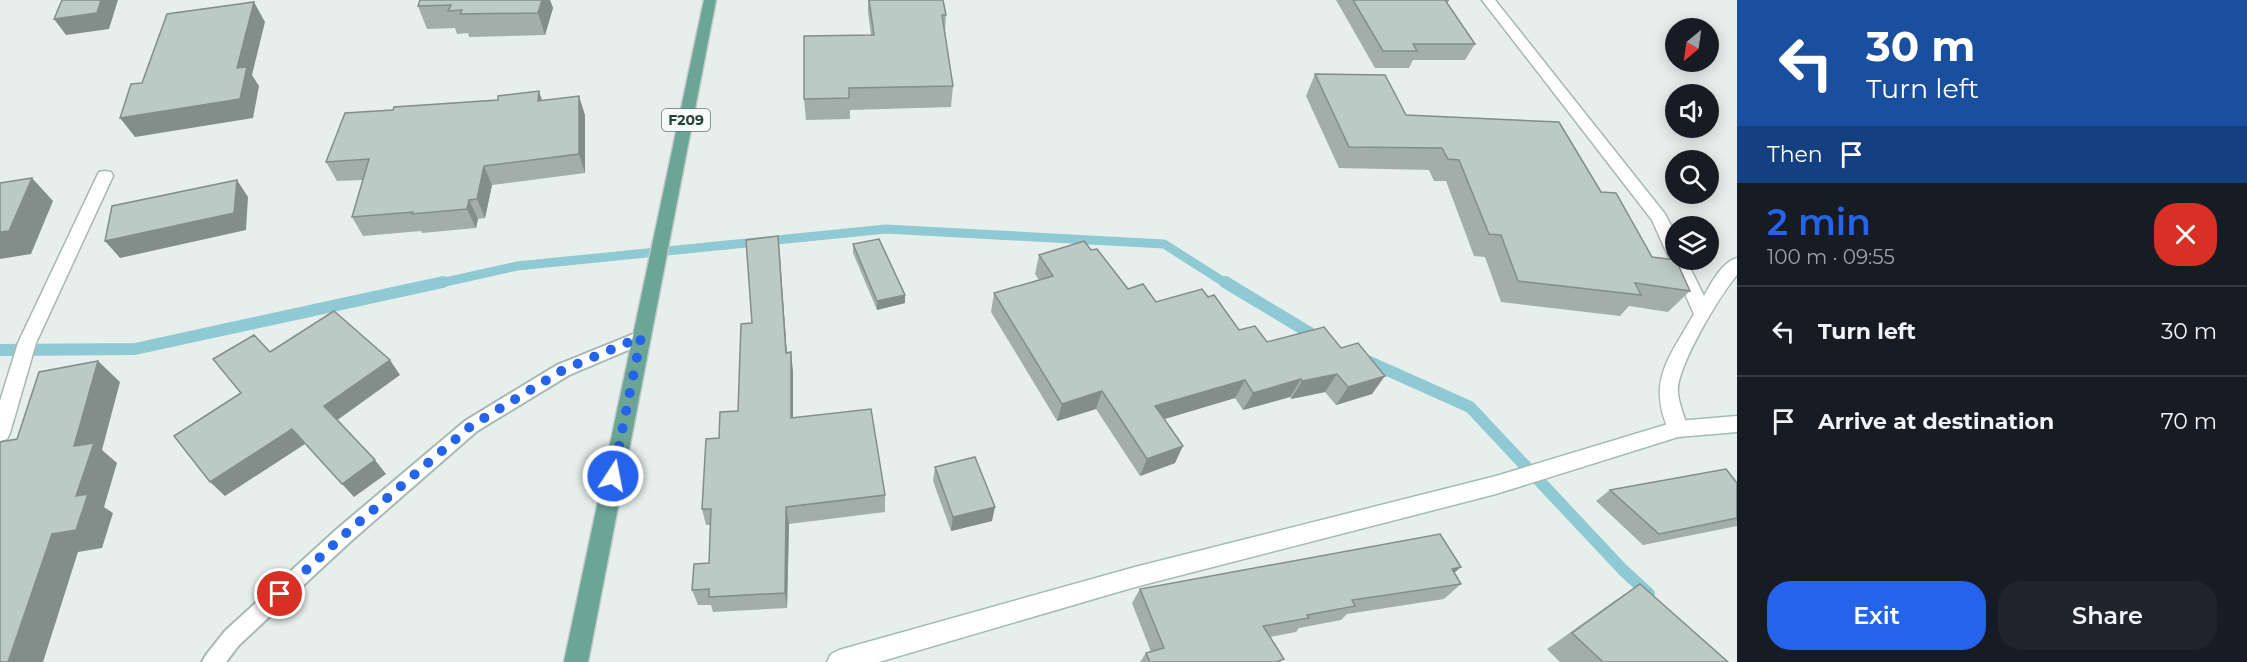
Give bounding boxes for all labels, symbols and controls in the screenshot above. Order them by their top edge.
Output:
north arrow [1665,18,1719,72]
map controls [1665,18,1719,270]
text: 30 m [1866,20,1975,72]
icon: left [1767,24,1845,102]
text: Turn left [1866,72,1979,105]
button: sound [1665,84,1719,138]
road number: F209 [662,109,710,131]
icon: arrive [1835,138,1868,171]
text: Then [1767,141,1823,168]
button: search [1665,150,1719,204]
text: 2 min [1767,200,1871,244]
button: close [2154,203,2217,266]
button: layers [1665,216,1719,270]
text: 100 m · 09:55 [1767,245,1895,269]
icon: left [1767,315,1800,348]
text: Turn left [1818,318,1916,345]
text: 30 m [2161,318,2217,345]
icon: arrive [1767,405,1800,438]
text: Arrive at destination [1818,408,2054,435]
text: 70 m [2161,408,2217,435]
position arrow [581,444,645,508]
pin [254,568,305,619]
icon: arrive [263,577,296,610]
button: Exit [1767,581,1986,650]
button: Share [1998,581,2217,650]

